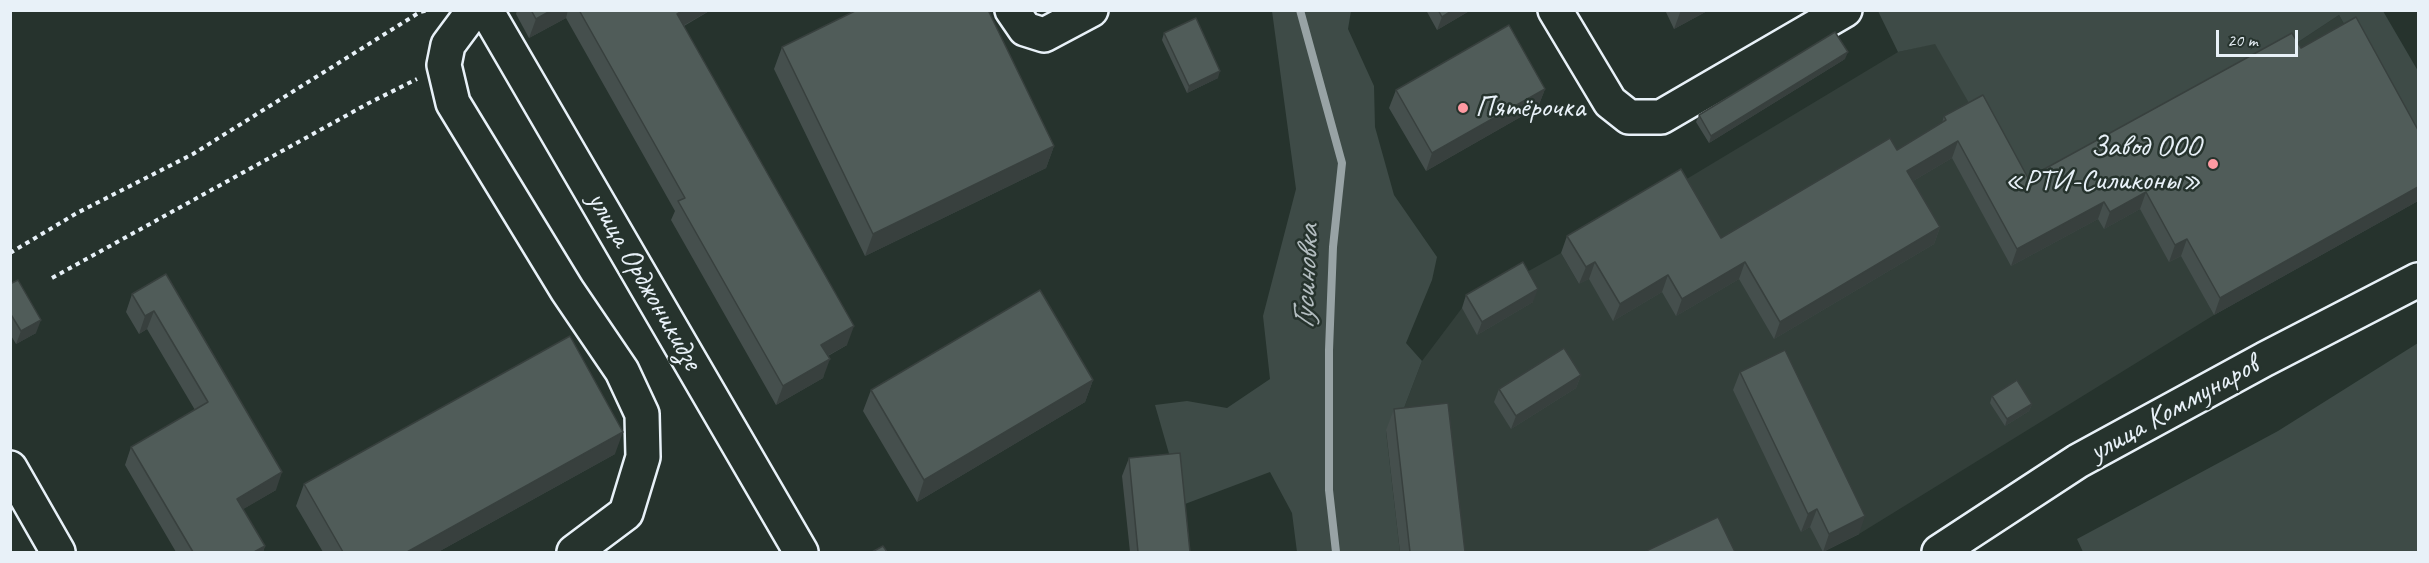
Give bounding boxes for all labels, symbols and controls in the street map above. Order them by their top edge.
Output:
scale bar [2219,18,2302,56]
text: 20 m [2227,29,2258,51]
place label: Пятёрочка [1475,90,1585,126]
marker: Пятёрочка [1456,101,1470,115]
place label: Завод ООО «РТИ-Силиконы» [2004,129,2201,200]
marker: Завод ООО «РТИ-Силиконы» [2206,157,2220,171]
street label: улица Орджоникидзе [578,185,710,377]
water label: Гусиновка [1285,224,1329,330]
street label: улица Коммунаров [2083,348,2265,470]

